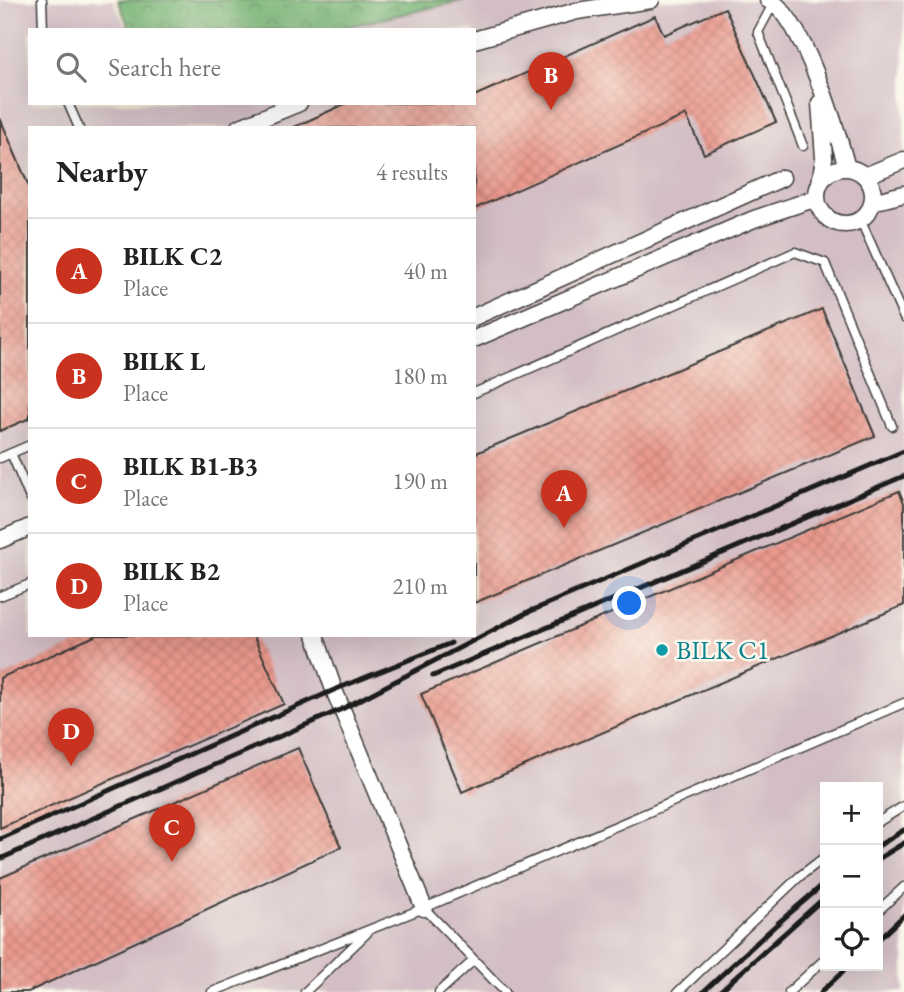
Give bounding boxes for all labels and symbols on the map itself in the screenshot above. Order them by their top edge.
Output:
pin: B [528,52,574,110]
pin: A [541,470,587,528]
your location [612,586,646,620]
place label: BILK C1 [676,633,769,667]
marker: BILK C1 [654,642,670,658]
pin: D [48,708,94,766]
pin: C [149,804,195,862]

